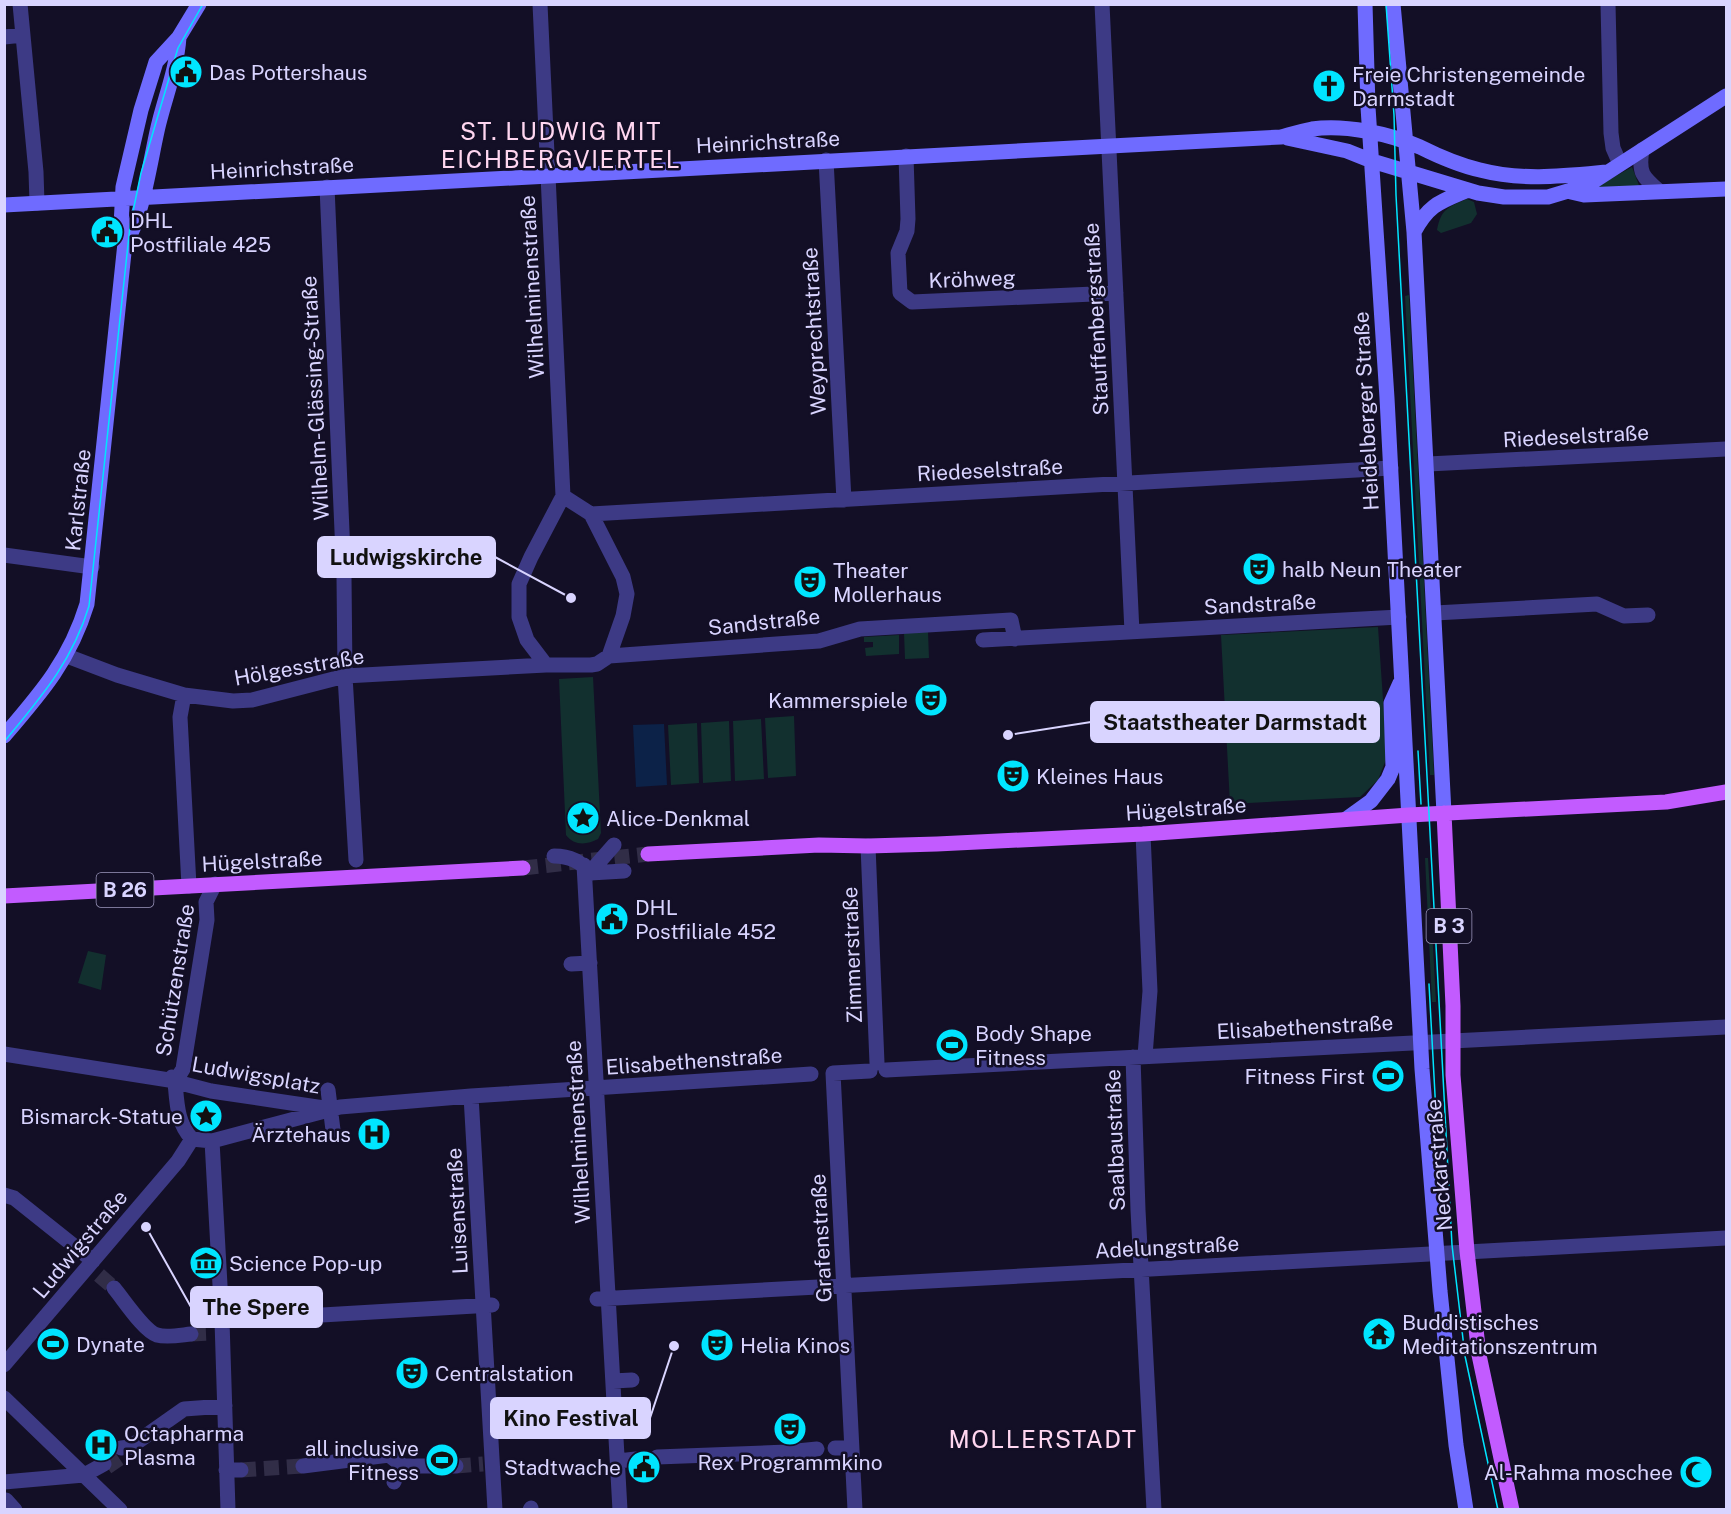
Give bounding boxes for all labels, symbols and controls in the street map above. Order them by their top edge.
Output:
public building icon: Das Pottershaus [168,54,204,90]
place label: Das Pottershaus [209,60,367,85]
place label: Freie Christengemeinde Darmstadt [1352,62,1585,111]
church icon: Freie Christengemeinde Darmstadt [1311,68,1347,104]
district label: ST. LUDWIG MIT EICHBERGVIERTEL [441,117,681,173]
street label: Heinrichstraße [695,126,841,158]
street label: Heinrichstraße [209,152,355,184]
street label: Wilhelminenstraße [515,195,549,379]
place label: DHL Postfiliale 425 [130,208,271,257]
public building icon: DHL Postfiliale 425 [89,214,125,250]
street label: Stauffenbergstraße [1078,222,1114,416]
street label: Weyprechtstraße [797,247,831,415]
street label: Kröhweg [928,265,1016,293]
street label: Wilhelm-Glässing-Straße [296,275,334,521]
street label: Heidelberger Straße [1348,311,1384,511]
street label: Riedeselstraße [1502,420,1650,452]
street label: Karlstraße [60,448,96,552]
street label: Riedeselstraße [916,454,1064,486]
callout: Ludwigskirche [318,537,495,577]
text: Ludwigskirche [329,544,483,570]
theatre icon: halb Neun Theater [1241,551,1277,587]
place label: halb Neun Theater [1282,557,1462,582]
place label: Theater Mollerhaus [833,558,942,607]
theatre icon: Theater Mollerhaus [792,564,828,600]
street label: Sandstraße [1203,589,1317,619]
street label: Sandstraße [707,604,821,640]
street label: Hölgesstraße [232,643,366,691]
theatre icon: Kammerspiele [913,682,949,718]
place label: Kammerspiele [768,688,908,713]
callout: Staatstheater Darmstadt [1091,702,1379,742]
text: Staatstheater Darmstadt [1103,709,1367,735]
theatre icon: Kleines Haus [995,758,1031,794]
place label: Kleines Haus [1036,764,1163,789]
street label: Hügelstraße [1125,792,1247,826]
place icon: Alice-Denkmal [565,800,601,836]
place label: Alice-Denkmal [606,806,750,831]
street label: Hügelstraße [201,845,323,877]
road number: B 26 [96,873,154,907]
street label: Zimmerstraße [837,886,867,1024]
place label: DHL Postfiliale 452 [635,895,776,944]
public building icon: DHL Postfiliale 452 [594,901,630,937]
street label: Schützenstraße [151,902,199,1058]
road number: B 3 [1426,909,1472,943]
street label: Elisabethenstraße [1216,1010,1394,1044]
place label: Body Shape Fitness [975,1021,1092,1070]
sports icon: Body Shape Fitness [934,1027,970,1063]
street label: Wilhelminenstraße [561,1040,595,1224]
street label: Elisabethenstraße [605,1042,783,1080]
street label: Ludwigsplatz [190,1051,322,1099]
sports icon: Fitness First [1370,1058,1406,1094]
place label: Fitness First [1244,1064,1365,1089]
street label: Saalbaustraße [1100,1069,1130,1211]
place icon: Bismarck-Statue [188,1098,224,1134]
street label: Neckarstraße [1421,1098,1457,1232]
place label: Bismarck-Statue [20,1104,183,1129]
hospital icon: Ärztehaus [356,1116,392,1152]
place label: Ärztehaus [251,1122,351,1147]
street label: Luisenstraße [441,1147,473,1275]
street label: Grafenstraße [805,1173,837,1303]
street label: Ludwigstraße [28,1185,132,1303]
street label: Adelungstraße [1094,1231,1240,1263]
museum icon: Science Pop-up [188,1245,224,1281]
place label: Science Pop-up [229,1251,382,1276]
callout: The Spere [191,1287,322,1327]
text: The Spere [202,1294,310,1320]
place label: Buddistisches Meditationszentrum [1402,1310,1598,1359]
temple icon: Buddistisches Meditationszentrum [1361,1316,1397,1352]
sports icon: Dynate [35,1326,71,1362]
theatre icon: Helia Kinos [699,1327,735,1363]
place label: Dynate [76,1332,145,1357]
place label: Helia Kinos [740,1333,850,1358]
theatre icon: Centralstation [394,1355,430,1391]
place label: Centralstation [435,1361,574,1386]
callout: Kino Festival [491,1398,650,1438]
text: Kino Festival [503,1405,639,1431]
theatre icon: Rex Programmkino [772,1411,808,1447]
place label: Octapharma Plasma [124,1421,244,1470]
district label: MOLLERSTADT [948,1425,1138,1453]
hospital icon: Octapharma Plasma [83,1427,119,1463]
place label: all inclusive Fitness [305,1436,419,1485]
sports icon: all inclusive Fitness [424,1442,460,1478]
public building icon: Stadtwache [626,1449,662,1485]
place label: Rex Programmkino [697,1450,883,1475]
mosque icon: Al-Rahma moschee [1678,1454,1714,1490]
place label: Stadtwache [504,1455,621,1480]
place label: Al-Rahma moschee [1484,1460,1673,1485]

